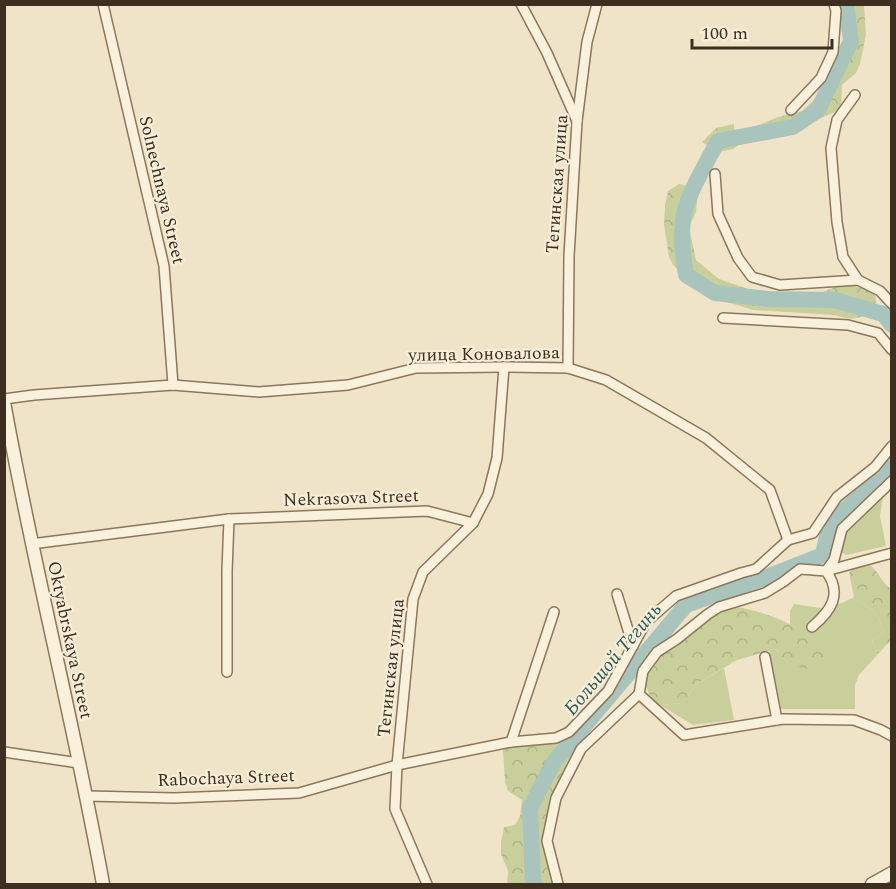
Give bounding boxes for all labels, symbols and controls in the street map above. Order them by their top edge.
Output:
scale bar [692,12,832,50]
text: 100 m [701,20,748,47]
street label: Solnechnaya Street [132,113,192,267]
street label: Тегинская улица [539,113,575,254]
street label: улица Коновалова [407,339,560,369]
street label: Nekrasova Street [283,482,419,514]
street label: Oktyabrskaya Street [40,559,100,721]
water label: Большой Тегинь [557,596,669,722]
street label: Тегинская улица [370,597,412,739]
street label: Rabochaya Street [157,762,295,794]

